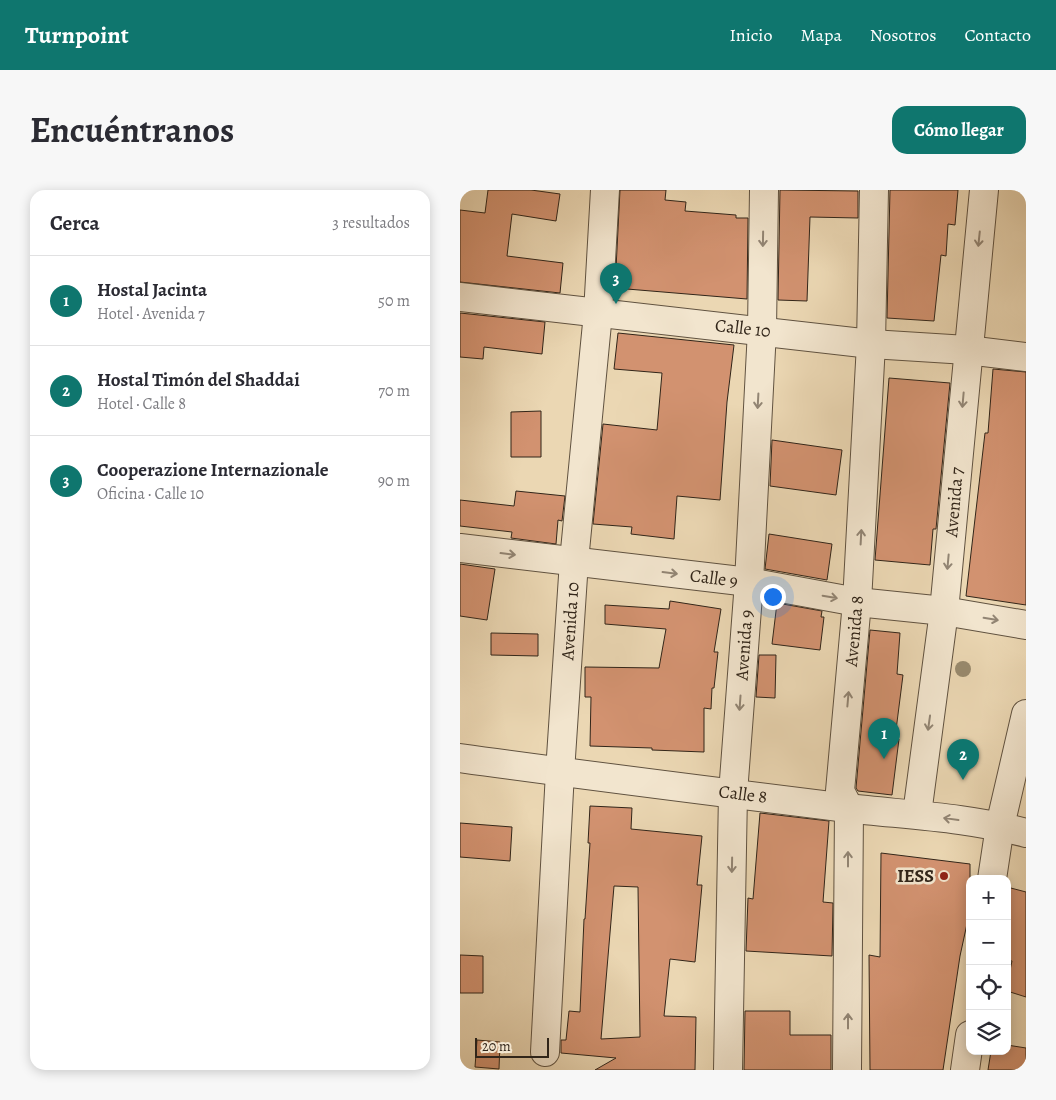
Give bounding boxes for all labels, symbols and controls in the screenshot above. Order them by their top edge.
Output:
text: Turnpoint [25,19,129,51]
text: Inicio [729,23,772,47]
text: Mapa [800,23,842,47]
text: Nosotros [870,23,936,47]
text: Contacto [964,23,1031,47]
text: Encuéntranos [30,106,234,154]
button: Cómo llegar [892,106,1026,154]
text: Cerca [50,209,100,237]
text: 3 resultados [332,212,410,234]
one-way arrow [758,230,768,246]
one-way arrow [974,230,984,246]
pin: 3 [600,263,632,304]
text: Hostal Jacinta [97,277,207,303]
text: 1 [63,290,69,312]
text: 50 m [378,290,410,312]
text: Hotel · Avenida 7 [97,303,205,325]
street label: Calle 10 [714,313,772,343]
text: Hostal Timón del Shaddai [97,367,300,393]
text: 2 [62,380,70,402]
text: 70 m [378,380,410,402]
one-way arrow [753,392,763,409]
one-way arrow [958,392,968,408]
text: Hotel · Calle 8 [97,393,186,415]
text: Cooperazione Internazionale [97,457,329,483]
street label: Avenida 7 [939,466,969,539]
text: 3 [63,470,69,492]
text: 90 m [378,470,410,492]
text: Oficina · Calle 10 [97,483,204,505]
one-way arrow [856,529,865,545]
one-way arrow [500,549,516,559]
one-way arrow [944,554,953,570]
street label: Calle 9 [689,563,739,593]
one-way arrow [662,568,678,578]
street label: Avenida 10 [555,581,585,662]
your location [760,584,786,610]
one-way arrow [822,592,838,602]
street label: Avenida 8 [839,594,869,669]
street label: Avenida 9 [729,609,758,682]
one-way arrow [983,615,999,625]
one-way arrow [844,691,853,707]
one-way arrow [735,695,744,711]
one-way arrow [924,715,934,731]
pin: 1 [868,718,900,759]
pin: 2 [947,739,979,780]
street label: Calle 8 [717,779,769,809]
one-way arrow [944,814,960,824]
one-way arrow [843,851,853,868]
one-way arrow [727,857,736,873]
place label: IESS [897,864,934,888]
marker: IESS [938,870,950,882]
map controls [966,875,1011,1055]
button: + [966,875,1011,920]
button: − [966,920,1011,965]
button: locate [966,965,1011,1010]
button: layers [966,1010,1011,1055]
one-way arrow [843,1014,853,1030]
scale bar [475,1035,549,1058]
text: 20 m [482,1037,511,1056]

